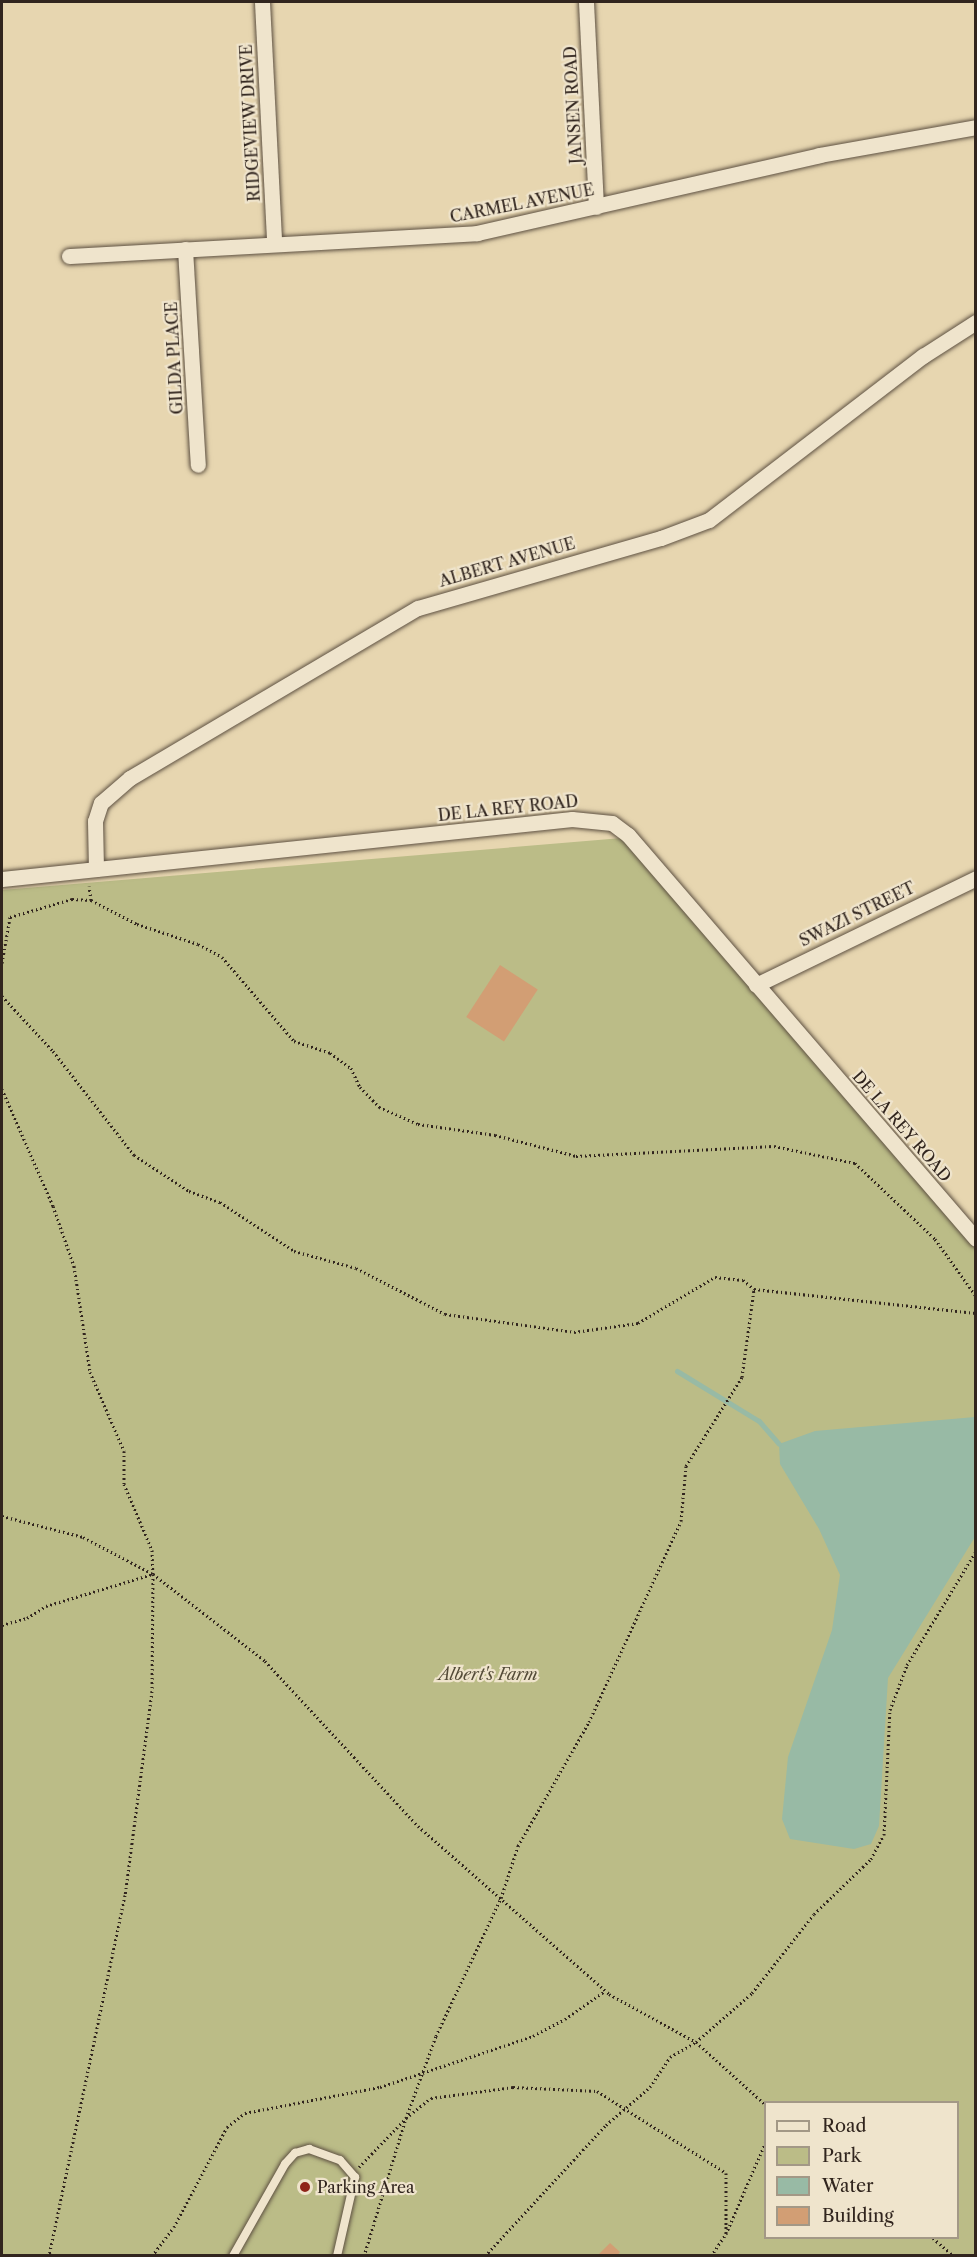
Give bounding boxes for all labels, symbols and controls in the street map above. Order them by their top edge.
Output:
street label: RIDGEVIEW DRIVE [236,44,264,202]
street label: JANSEN ROAD [560,46,586,164]
street label: CARMEL AVENUE [448,180,596,226]
street label: GILDA PLACE [161,301,187,415]
street label: ALBERT AVENUE [436,533,578,591]
street label: DE LA REY ROAD [436,791,580,825]
street label: SWAZI STREET [796,878,918,950]
street label: DE LA REY ROAD [848,1066,956,1186]
park label: Albert's Farm [438,1664,538,1684]
legend [764,2101,959,2239]
text: Road [822,2115,867,2137]
text: Park [822,2145,861,2167]
text: Water [822,2175,874,2197]
place label: Parking Area [317,2177,415,2197]
marker: Parking Area [298,2180,312,2194]
text: Building [822,2205,894,2227]

